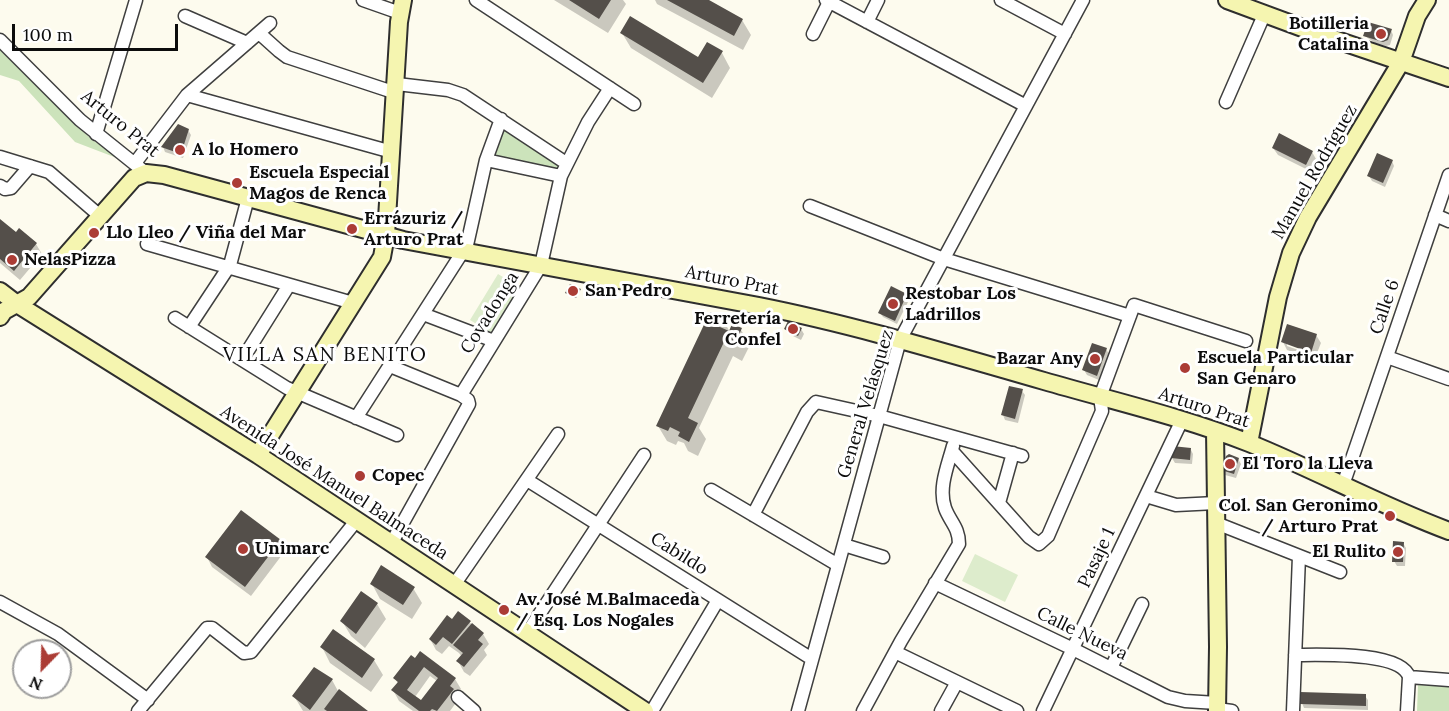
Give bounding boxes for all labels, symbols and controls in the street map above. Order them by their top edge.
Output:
scale bar [15,12,182,50]
place label: Botilleria Catalina [1289,13,1369,56]
text: 100 m [23,23,73,46]
marker: Botilleria Catalina [1374,27,1388,41]
street label: Arturo Prat [76,86,164,162]
street label: Manuel Rodríguez [1268,101,1362,243]
place label: A lo Homero [192,139,298,161]
marker: A lo Homero [173,143,187,157]
place label: Escuela Especial Magos de Renca [249,162,389,204]
marker: Escuela Especial Magos de Renca [230,176,244,190]
place label: Errázuriz / Arturo Prat [364,208,463,250]
place label: Llo Lleo / Viña del Mar [106,222,306,244]
marker: Errázuriz / Arturo Prat [345,222,359,236]
marker: Llo Lleo / Viña del Mar [87,226,101,240]
place label: NelasPizza [24,249,116,271]
marker: NelasPizza [5,253,19,267]
street label: Arturo Prat [684,261,780,301]
street label: Covadonga [456,268,524,358]
street label: Calle 6 [1366,277,1404,337]
place label: San Pedro [585,280,672,302]
place label: Restobar Los Ladrillos [905,283,1016,326]
marker: San Pedro [566,284,580,298]
marker: Restobar Los Ladrillos [886,297,900,311]
place label: Ferretería Confel [694,308,781,350]
marker: Ferretería Confel [786,322,800,336]
street label: General Velásquez [833,327,899,481]
district label: VILLA SAN BENITO [223,343,427,367]
place label: Escuela Particular San Genaro [1197,347,1354,389]
place label: Bazar Any [997,348,1083,370]
marker: Bazar Any [1088,352,1102,366]
marker: Escuela Particular San Genaro [1178,361,1192,375]
street label: Arturo Prat [1156,383,1252,433]
street label: Avenida José Manuel Balmaceda [216,401,452,565]
place label: El Toro la Lleva [1242,453,1373,475]
marker: El Toro la Lleva [1223,457,1237,471]
place label: Copec [372,465,424,487]
marker: Copec [353,469,367,483]
place label: Col. San Geronimo / Arturo Prat [1218,495,1378,538]
marker: Col. San Geronimo / Arturo Prat [1383,509,1397,523]
street label: Pasaje 1 [1074,525,1120,591]
street label: Cabildo [646,528,712,580]
place label: Unimarc [255,538,329,560]
place label: El Rulito [1312,541,1386,563]
marker: Unimarc [236,542,250,556]
marker: El Rulito [1391,545,1405,559]
place label: Av. José M.Balmaceda / Esq. Los Nogales [516,589,700,632]
marker: Av. José M.Balmaceda / Esq. Los Nogales [497,603,511,617]
street label: Calle Nueva [1033,603,1131,665]
north arrow [12,639,72,699]
text: N [26,672,45,695]

